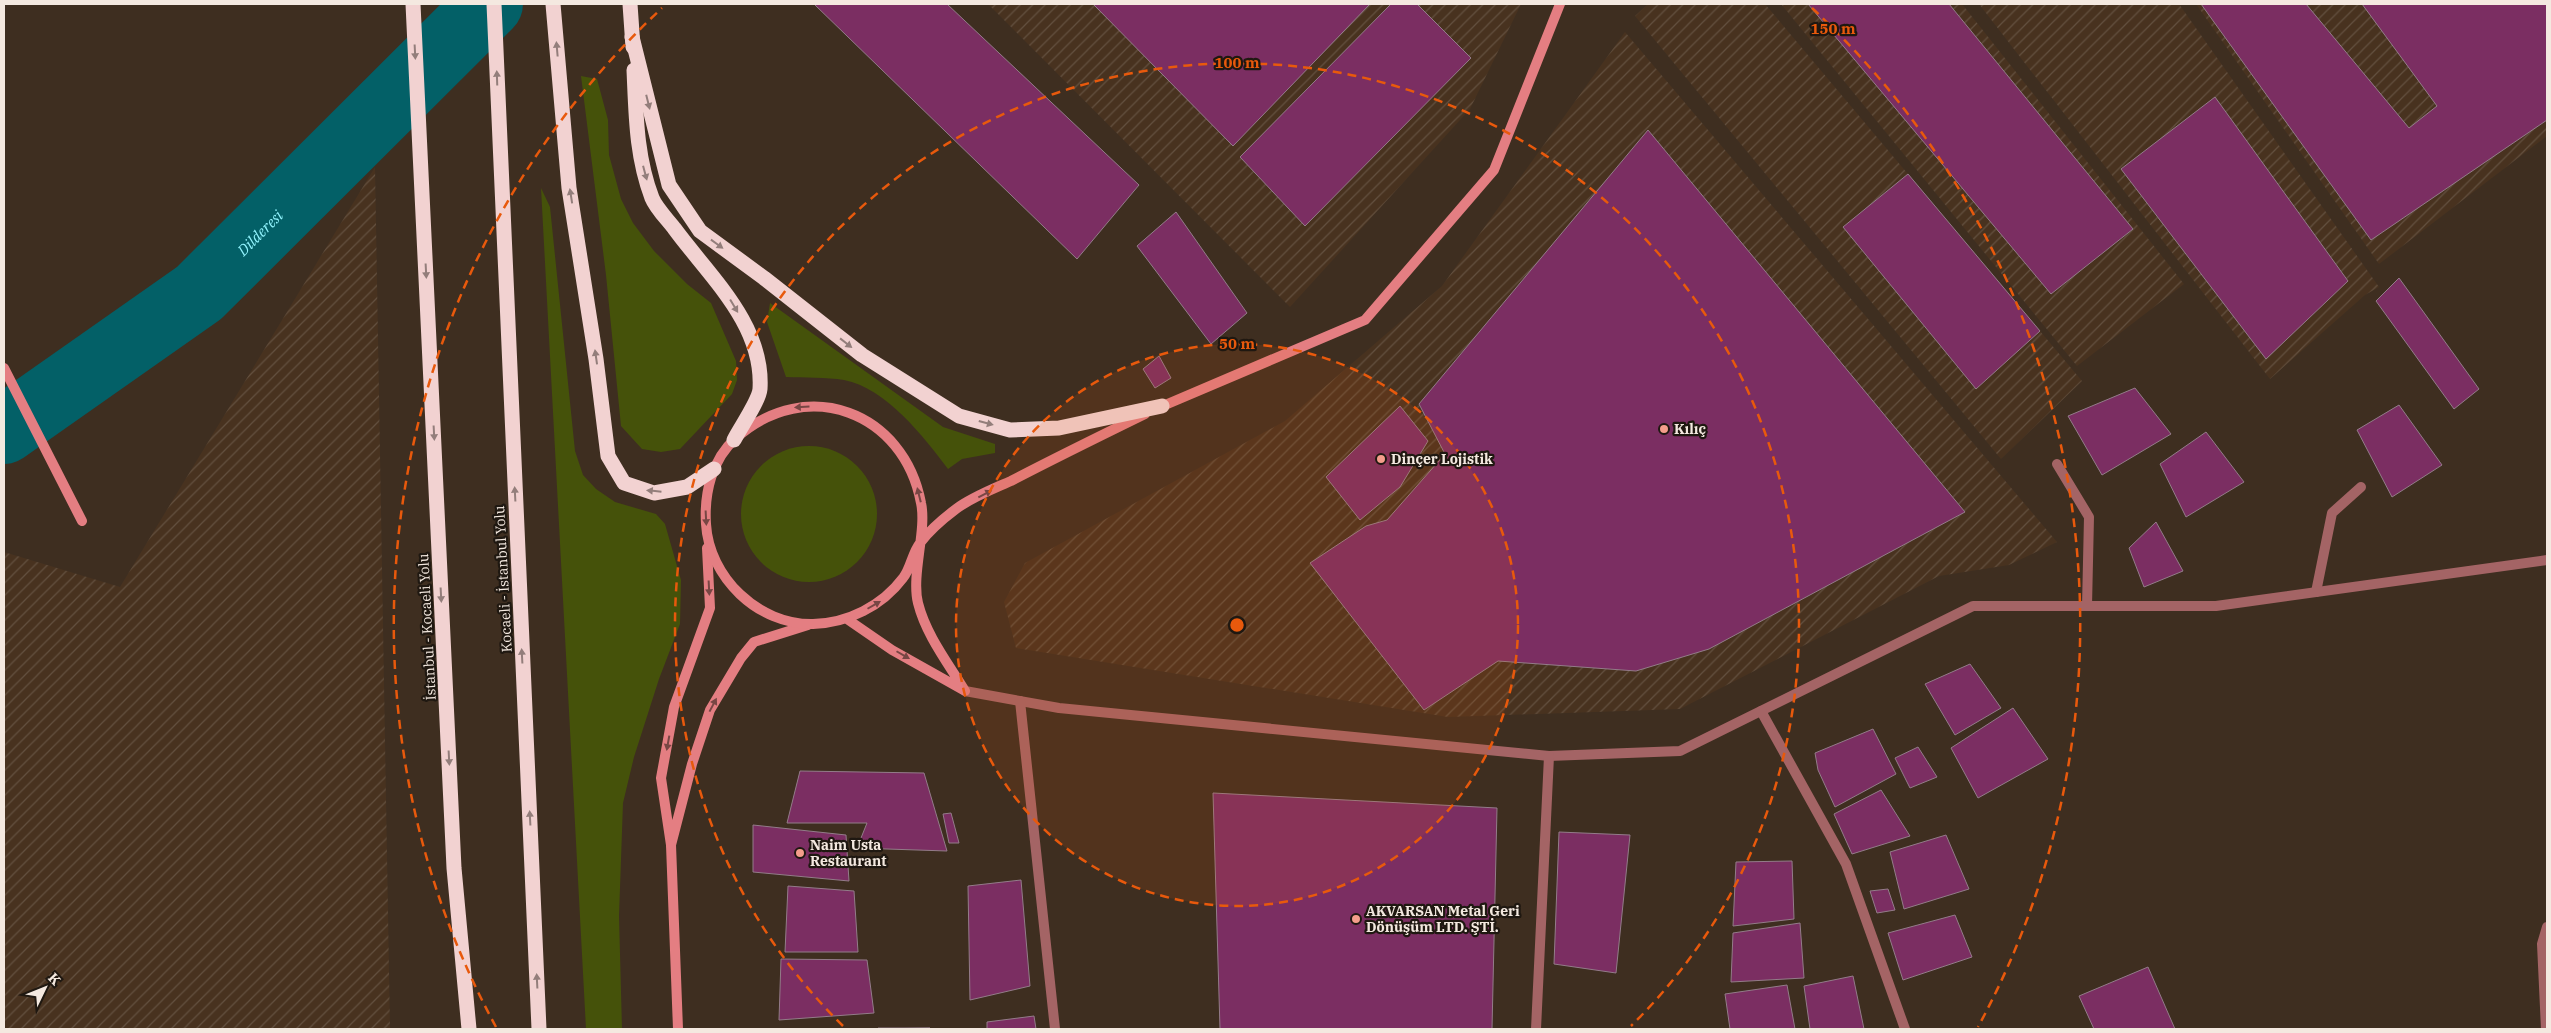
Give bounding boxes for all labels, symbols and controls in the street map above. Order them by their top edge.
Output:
text: 150 m [1810,19,1856,38]
one-way arrow [552,41,560,57]
one-way arrow [412,45,420,61]
text: 100 m [1214,53,1260,72]
one-way arrow [492,70,500,86]
one-way arrow [644,94,652,109]
one-way arrow [641,165,649,180]
one-way arrow [566,188,574,204]
water label: Dilderesi [232,205,287,260]
one-way arrow [710,238,723,249]
one-way arrow [422,263,430,279]
one-way arrow [730,300,739,313]
text: 50 m [1219,334,1255,353]
one-way arrow [839,337,852,348]
one-way arrow [591,348,599,364]
one-way arrow [793,404,809,412]
one-way arrow [978,419,993,427]
place label: Kılıç [1674,420,1707,438]
marker: Kılıç [1658,423,1670,435]
one-way arrow [430,425,438,441]
place label: Dinçer Lojistik [1391,450,1493,468]
marker: Dinçer Lojistik [1375,453,1387,465]
one-way arrow [511,485,519,501]
one-way arrow [645,487,661,495]
one-way arrow [915,488,923,503]
one-way arrow [978,489,992,497]
street label: Kocaeli - İstanbul Yolu [490,505,516,653]
one-way arrow [702,510,710,526]
street label: İstanbul - Kocaeli Yolu [414,553,440,701]
one-way arrow [706,580,714,596]
one-way arrow [438,588,446,604]
one-way arrow [867,601,882,609]
centre of rings [1228,616,1246,634]
one-way arrow [518,648,526,664]
one-way arrow [896,651,909,660]
one-way arrow [709,698,717,713]
one-way arrow [663,736,671,752]
one-way arrow [446,750,454,766]
one-way arrow [525,810,533,826]
place label: Naim Usta Restaurant [810,836,887,870]
marker: Naim Usta Restaurant [794,847,806,859]
place label: AKVARSAN Metal Geri Dönüşüm LTD. ŞTİ. [1366,902,1520,936]
marker: AKVARSAN Metal Geri Dönüşüm LTD. ŞTİ. [1350,913,1362,925]
north arrow [20,963,70,1013]
text: K [44,969,65,989]
one-way arrow [533,972,541,988]

